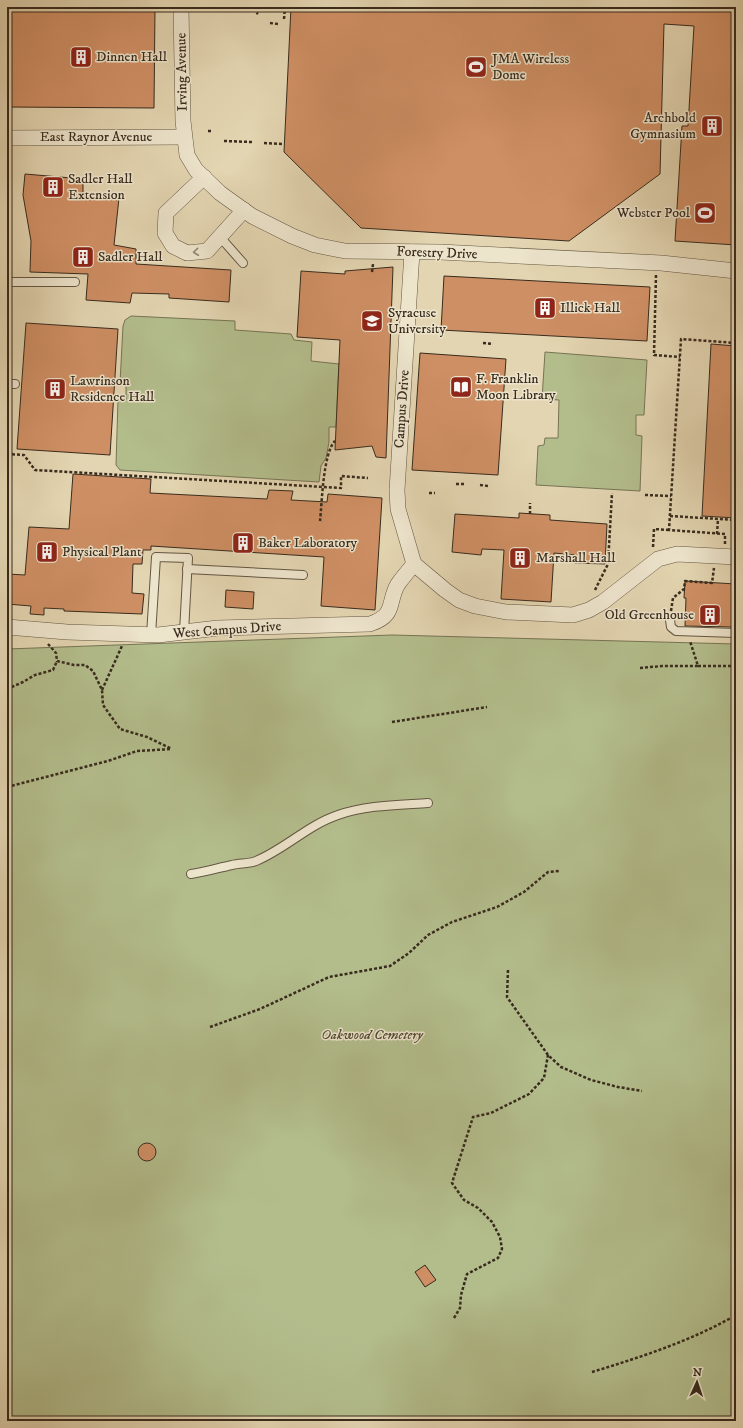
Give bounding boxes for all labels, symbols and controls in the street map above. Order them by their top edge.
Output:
street label: Irving Avenue [172,32,192,111]
building icon: Dinnen Hall [68,44,94,70]
place label: Dinnen Hall [96,48,168,66]
place label: JMA Wireless Dome [490,50,569,84]
sports icon: JMA Wireless Dome [463,54,489,80]
place label: Archbold Gymnasium [630,109,696,143]
building icon: Archbold Gymnasium [699,113,725,139]
street label: East Raynor Avenue [40,128,152,146]
place label: Sadler Hall Extension [68,170,133,204]
building icon: Sadler Hall Extension [40,174,66,200]
sports icon: Webster Pool [692,200,718,226]
place label: Webster Pool [616,204,691,222]
street label: Forestry Drive [396,243,478,263]
building icon: Sadler Hall [70,244,96,270]
place label: Sadler Hall [98,248,163,266]
one-way arrow [193,248,199,257]
building icon: Illick Hall [532,295,558,321]
place label: Illick Hall [560,299,621,317]
place label: Syracuse University [388,304,446,338]
school or university icon: Syracuse University [359,308,385,334]
street label: Campus Drive [390,369,414,449]
place label: F. Franklin Moon Library [476,370,556,404]
place label: Lawrinson Residence Hall [70,372,155,406]
library icon: F. Franklin Moon Library [448,374,474,400]
building icon: Lawrinson Residence Hall [42,376,68,402]
building icon: Baker Laboratory [230,530,256,556]
place label: Baker Laboratory [258,534,358,552]
building icon: Physical Plant [34,539,60,565]
place label: Physical Plant [62,543,142,561]
building icon: Marshall Hall [507,545,533,571]
place label: Marshall Hall [536,549,616,567]
building icon: Old Greenhouse [697,602,723,628]
place label: Old Greenhouse [605,606,694,624]
street label: West Campus Drive [171,617,282,643]
park label: Oakwood Cemetery [321,1026,424,1044]
north arrow [677,1362,717,1402]
text: N [693,1366,702,1380]

